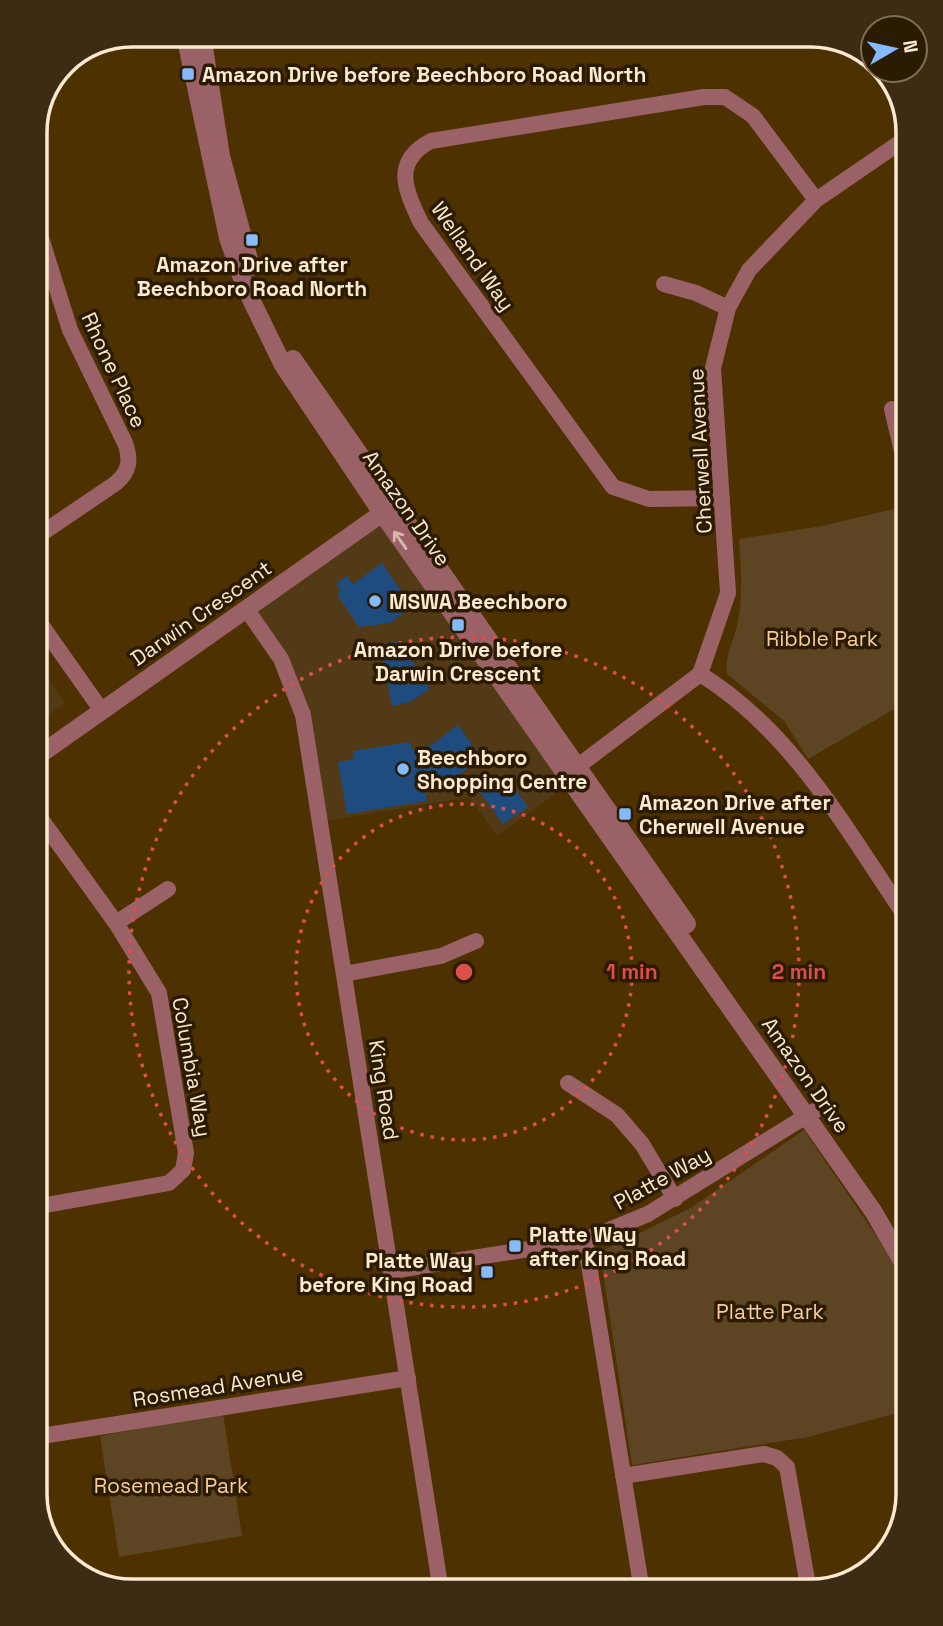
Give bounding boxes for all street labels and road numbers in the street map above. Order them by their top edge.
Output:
street label: Welland Way [425,196,521,316]
street label: Rhone Place [75,308,153,432]
street label: Cherwell Avenue [682,368,718,534]
street label: Amazon Drive [357,445,457,571]
street label: Darwin Crescent [125,554,277,672]
street label: Columbia Way [166,995,218,1139]
street label: Amazon Drive [756,1012,856,1138]
street label: King Road [363,1038,405,1142]
street label: Platte Way [609,1140,715,1216]
street label: Rosmead Avenue [131,1359,305,1413]

